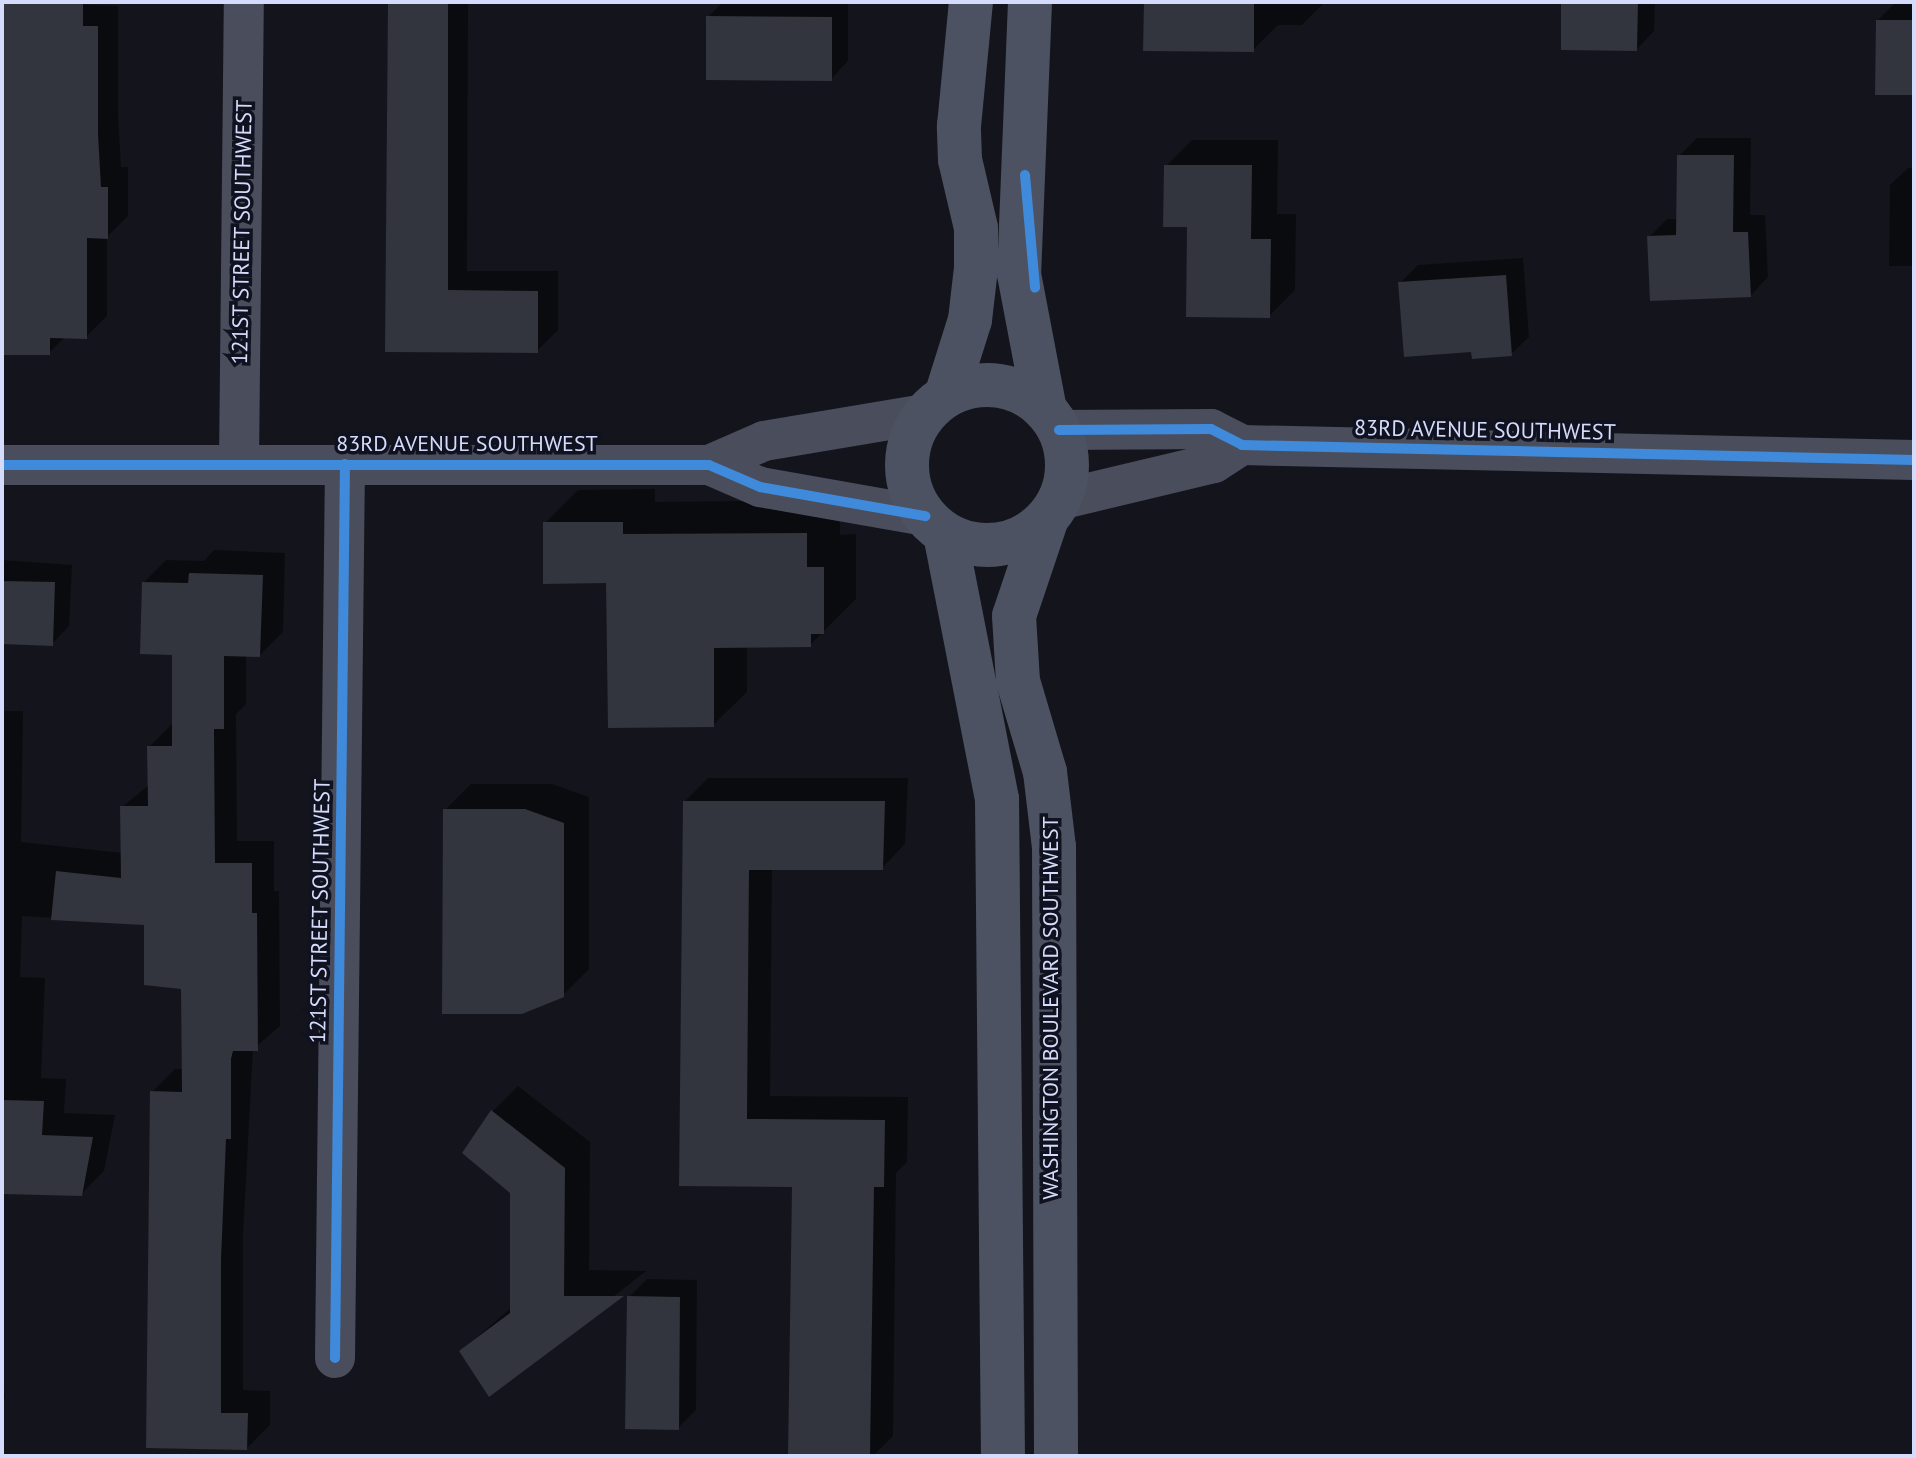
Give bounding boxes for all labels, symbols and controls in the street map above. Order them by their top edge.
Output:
street label: 121ST STREET SOUTHWEST [226,99,258,365]
street label: 83RD AVENUE SOUTHWEST [1354,415,1616,445]
street label: 83RD AVENUE SOUTHWEST [336,431,598,457]
street label: 121ST STREET SOUTHWEST [304,778,336,1044]
street label: WASHINGTON BOULEVARD SOUTHWEST [1038,816,1064,1200]

